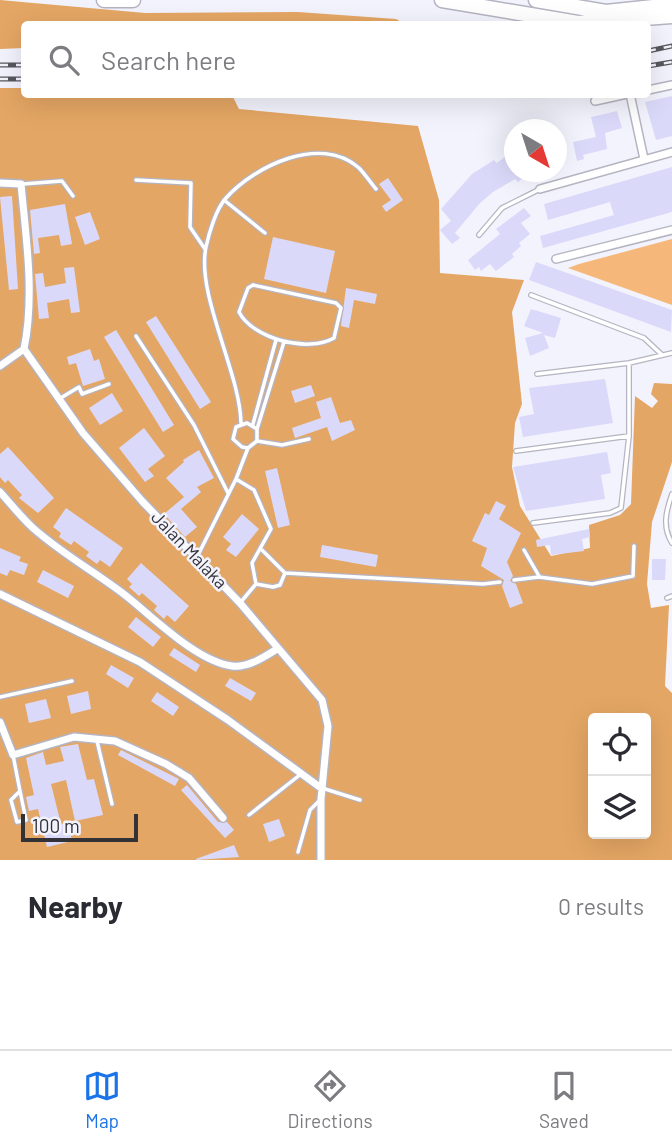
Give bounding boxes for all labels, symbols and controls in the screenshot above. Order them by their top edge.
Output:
search box [21,21,651,98]
icon: search [45,41,83,79]
text: Search here [101,44,236,75]
north arrow [504,119,567,182]
street label: Jalan Malaka [147,506,232,593]
map controls [588,713,651,839]
button: locate [588,713,651,776]
button: layers [588,776,651,839]
scale bar [21,811,138,843]
text: 100 m [32,814,80,837]
text: Nearby [28,888,123,924]
text: 0 results [558,892,644,920]
tab: Map [83,1067,121,1132]
tab: Directions [288,1067,373,1132]
tab: Saved [539,1067,589,1132]

